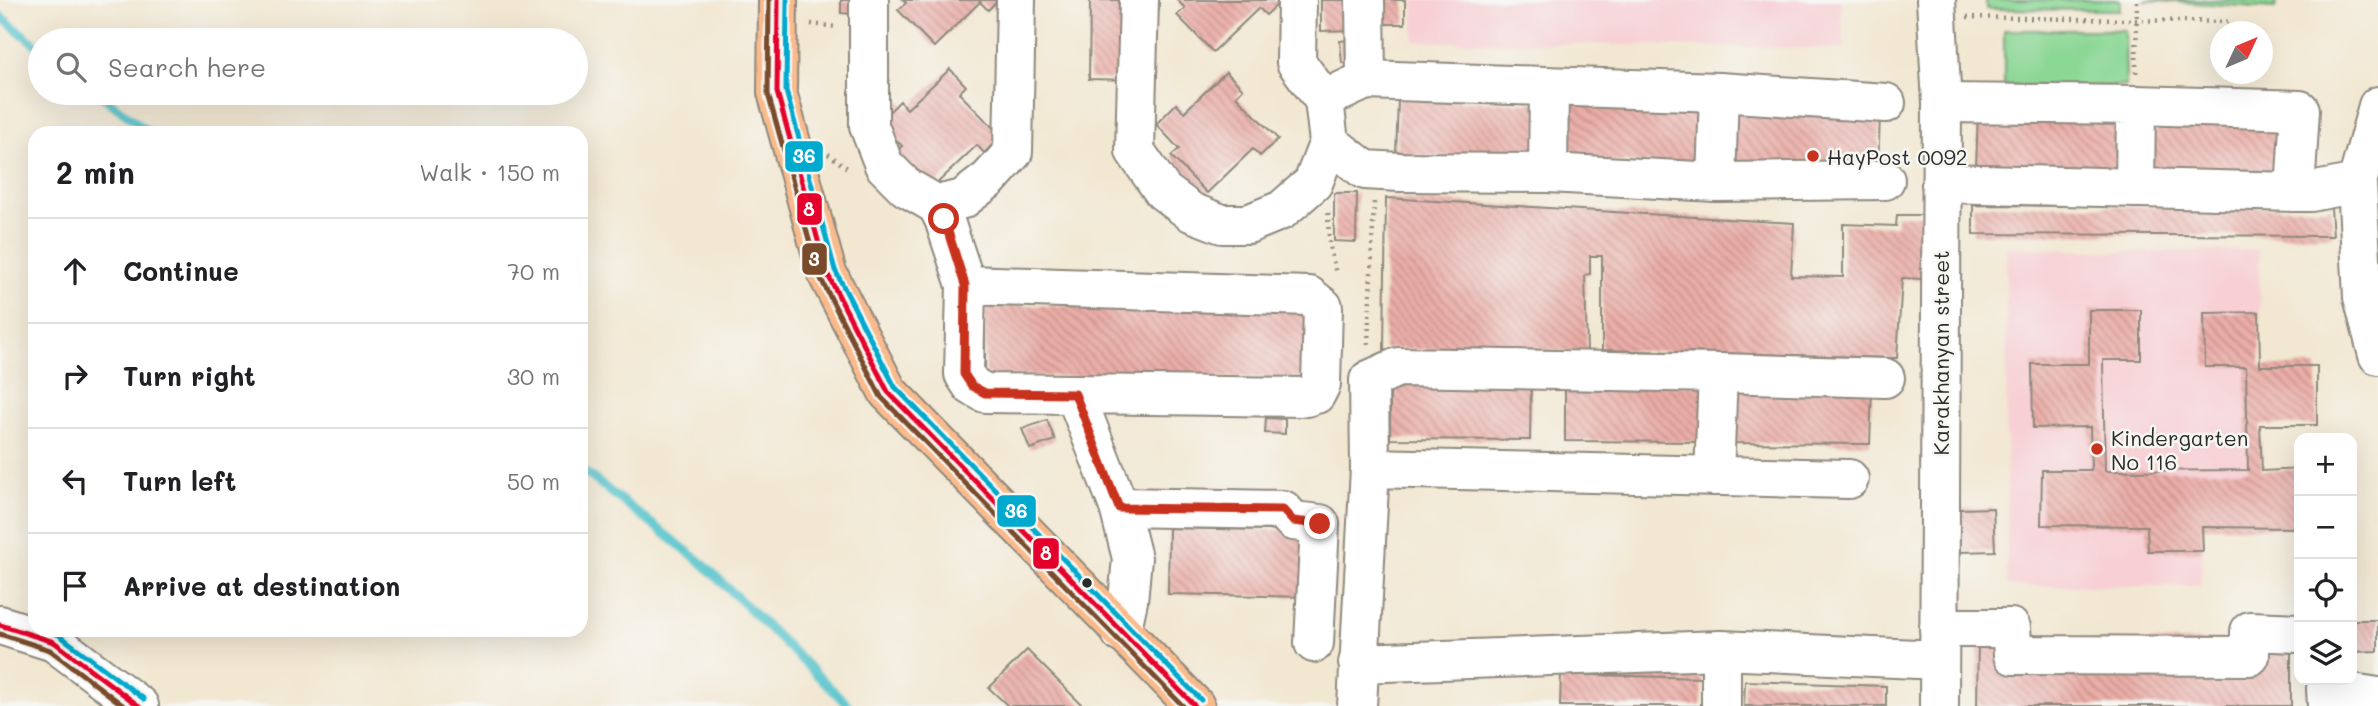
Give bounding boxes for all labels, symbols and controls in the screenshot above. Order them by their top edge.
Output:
north arrow [2210,21,2273,84]
search box [28,28,588,105]
icon: search [52,48,90,86]
text: Search here [108,50,266,84]
line badge: 36 [784,140,824,173]
text: 36 [793,143,815,168]
place label: HayPost 0092 [1827,143,1968,170]
marker: HayPost 0092 [1805,148,1821,164]
text: 2 min [56,152,135,192]
text: Walk · 150 m [419,157,560,187]
line badge: 8 [796,192,823,226]
text: 8 [803,196,815,221]
route start [928,203,959,234]
line badge: 3 [801,242,828,276]
text: 3 [808,246,820,271]
street label: Karakhanyan street [1927,251,1954,455]
icon: ahead [56,252,94,290]
text: Continue [123,254,239,288]
text: 70 m [507,256,560,286]
icon: right [56,357,94,395]
text: Turn right [123,359,256,393]
text: 30 m [507,361,560,391]
place label: Kindergarten No 116 [2111,424,2248,475]
map controls [2294,433,2357,685]
button: + [2294,433,2357,496]
marker: Kindergarten No 116 [2089,441,2105,457]
icon: left [56,462,94,500]
text: Turn left [123,464,236,498]
text: 50 m [507,466,560,496]
line badge: 36 [996,494,1037,528]
button: − [2294,496,2357,559]
text: 36 [1005,498,1027,523]
route end [1304,508,1335,539]
line badge: 8 [1032,537,1060,570]
text: 8 [1040,540,1052,565]
button: locate [2294,559,2357,622]
icon: arrive [56,567,94,605]
text: Arrive at destination [123,569,400,603]
unlabelled marker [1080,576,1094,590]
button: layers [2294,622,2357,685]

